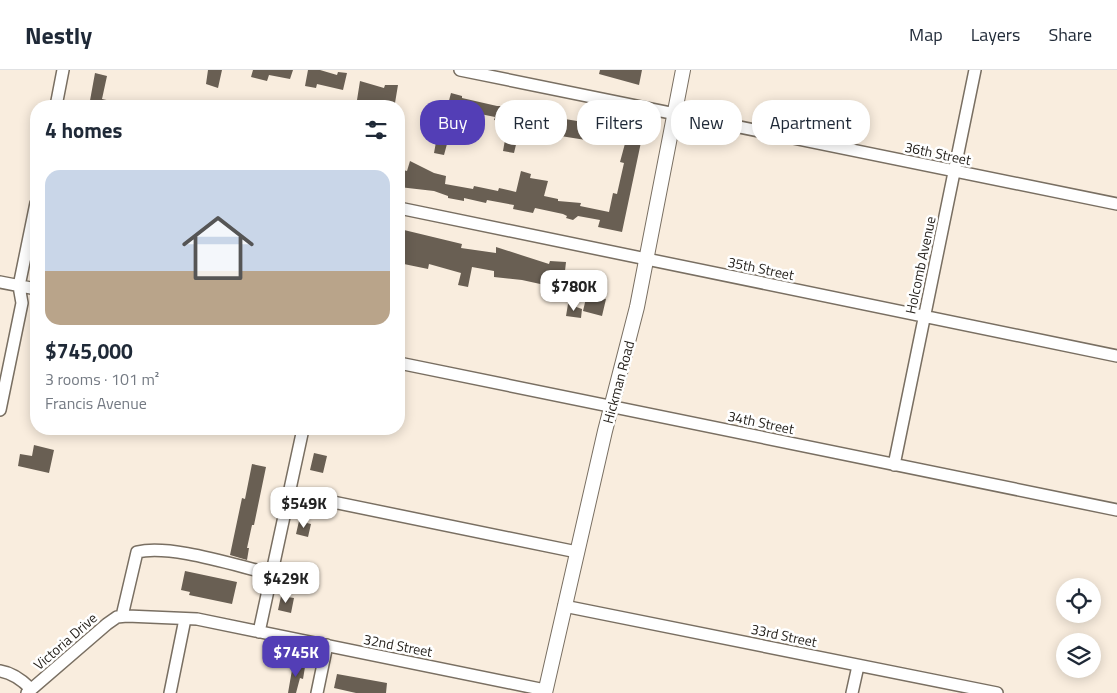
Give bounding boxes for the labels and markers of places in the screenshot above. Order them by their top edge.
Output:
pin: $780K [539,270,609,312]
pin: $549K [269,486,339,529]
pin: $429K [251,562,321,604]
pin: $745K [261,636,331,678]

